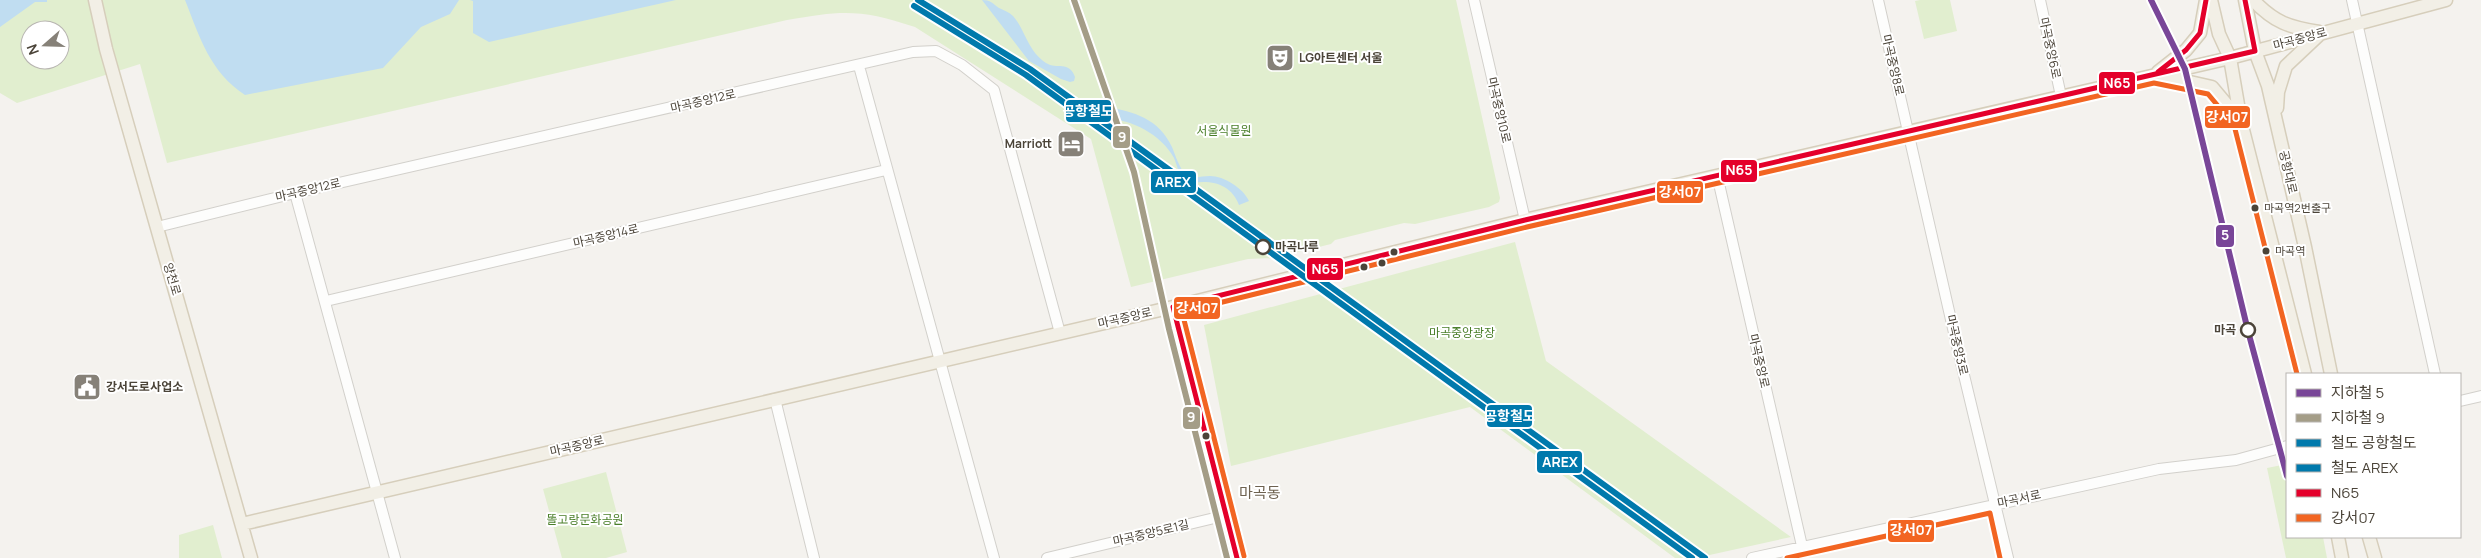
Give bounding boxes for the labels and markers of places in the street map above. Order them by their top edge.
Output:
theatre icon: LG아트센터 서울 [1265,43,1295,73]
place label: LG아트센터 서울 [1299,49,1383,66]
hotel icon: Marriott [1056,129,1086,159]
place label: Marriott [1005,135,1052,152]
place label: 마곡역2번출구 [2264,200,2331,215]
marker: 마곡역2번출구 [2250,203,2260,213]
place label: 마곡나루 [1275,238,1319,255]
marker: 마곡나루 [1255,239,1271,255]
place label: 마곡역 [2275,243,2305,258]
marker: 마곡역 [2261,246,2271,256]
unlabelled marker [1389,247,1399,257]
unlabelled marker [1377,258,1387,268]
unlabelled marker [1359,262,1369,272]
place label: 마곡 [2214,321,2236,338]
marker: 마곡 [2240,322,2256,338]
public building icon: 강서도로사업소 [72,372,102,402]
place label: 강서도로사업소 [106,378,183,395]
unlabelled marker [1201,431,1211,441]

